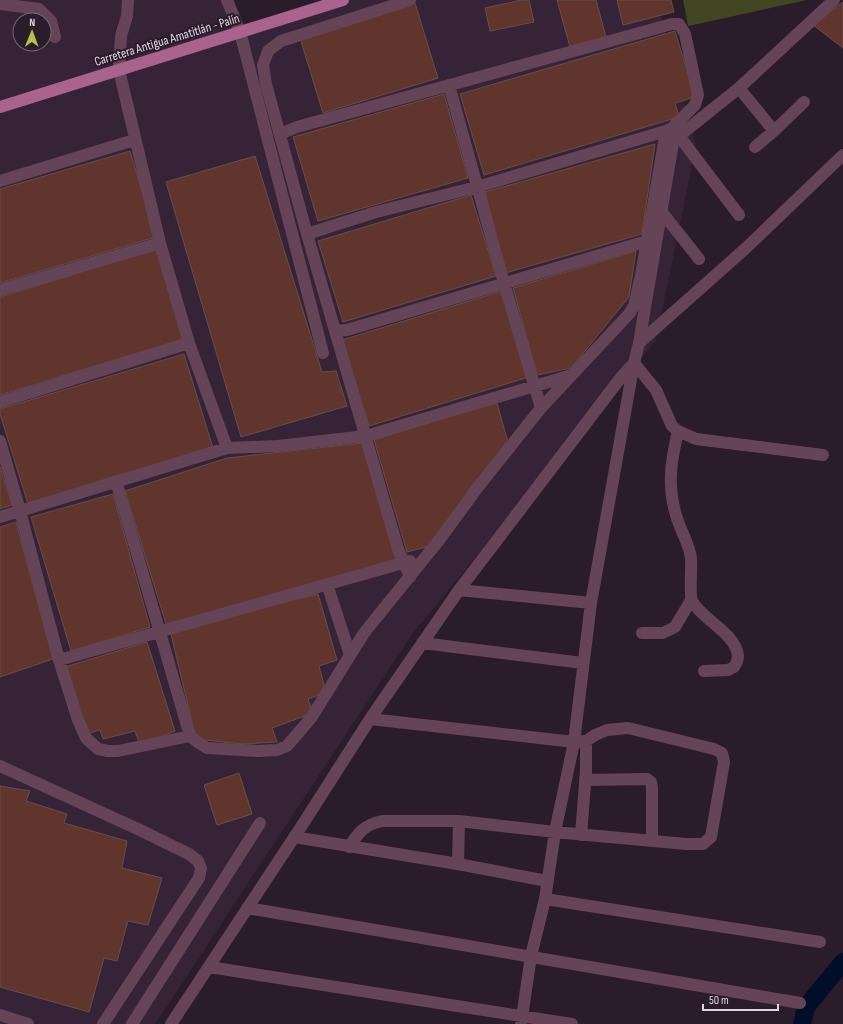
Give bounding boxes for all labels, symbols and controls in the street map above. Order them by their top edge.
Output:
street label: Carretera Antigua Amatitlán - Palín [93,10,241,70]
north arrow [12,12,52,52]
text: N [29,16,35,29]
scale bar [703,986,778,1012]
text: 50 m [709,993,729,1008]

